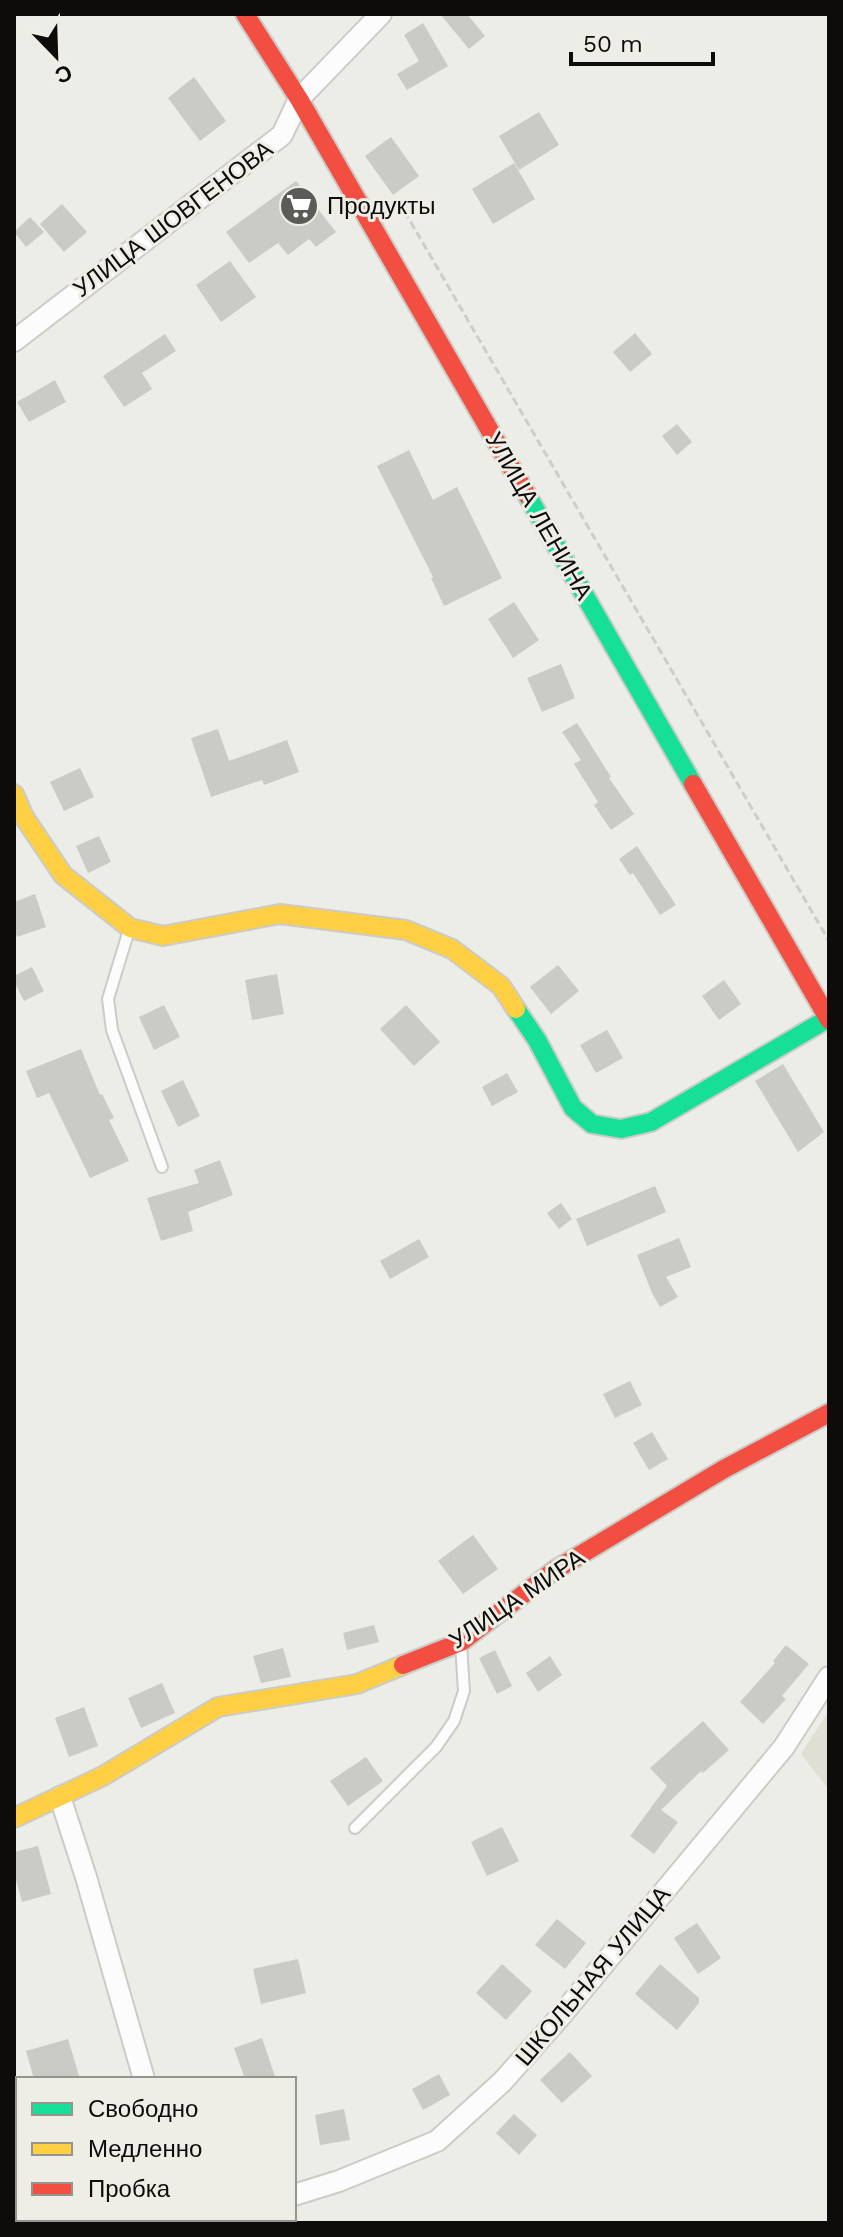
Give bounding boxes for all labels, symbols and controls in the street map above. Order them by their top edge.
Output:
north arrow [16,16,96,96]
scale bar [571,16,713,66]
text: 50 m [583,30,643,58]
text: С [51,59,76,89]
street label: УЛИЦА ШОВГЕНОВА [68,135,278,303]
supermarket icon: Продукты [278,185,320,227]
place label: Продукты [327,192,435,220]
street label: УЛИЦА ЛЕНИНА [480,427,598,605]
street label: УЛИЦА МИРА [444,1543,590,1655]
street label: ШКОЛЬНАЯ УЛИЦА [510,1881,676,2071]
legend [16,2077,296,2221]
text: Свободно [88,2095,198,2123]
text: Медленно [88,2135,202,2163]
text: Пробка [88,2175,171,2203]

